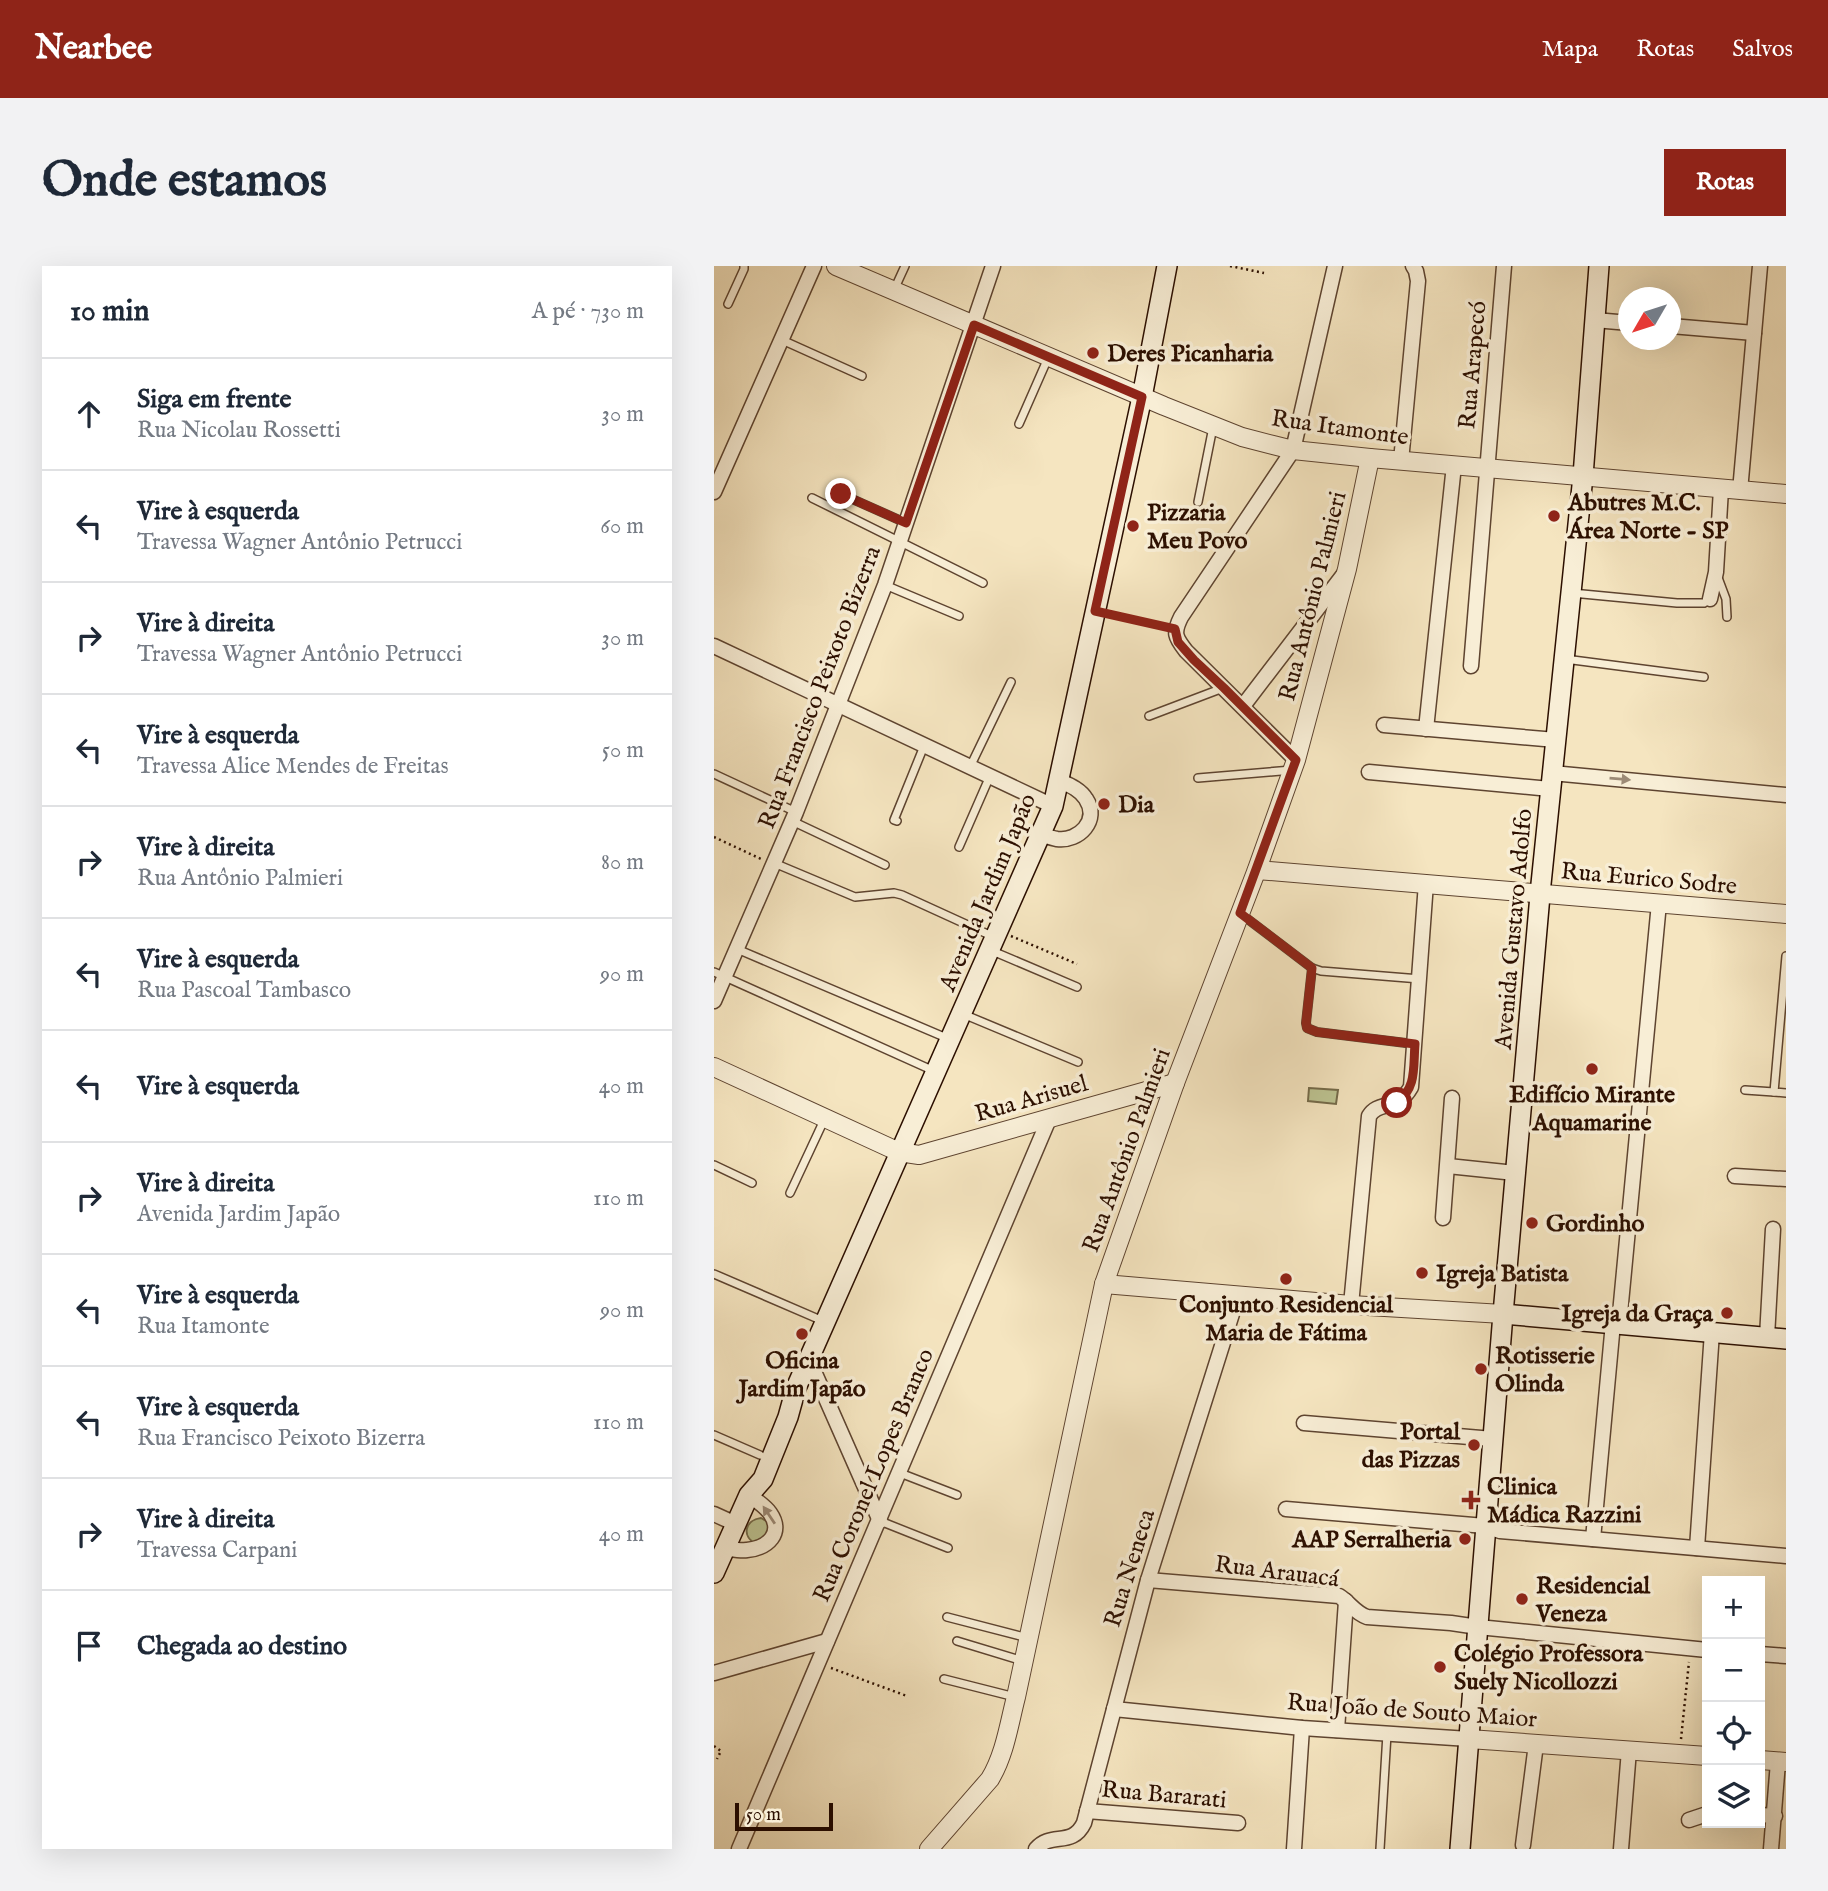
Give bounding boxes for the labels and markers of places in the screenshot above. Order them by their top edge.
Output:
place label: Deres Picanharia [1107,339,1274,370]
marker: Deres Picanharia [1085,345,1101,361]
place label: Abutres M.C. Área Norte - SP [1567,488,1729,547]
place label: Pizzaria Meu Povo [1147,498,1248,557]
marker: Abutres M.C. Área Norte - SP [1546,508,1562,524]
marker: Pizzaria Meu Povo [1125,518,1141,534]
place label: Dia [1118,790,1155,821]
marker: Dia [1096,796,1112,812]
marker: Edifício Mirante Aquamarine [1584,1061,1600,1077]
place label: Edifício Mirante Aquamarine [1509,1080,1675,1139]
place label: Gordinho [1546,1209,1644,1240]
marker: Gordinho [1524,1215,1540,1231]
place label: Igreja Batista [1436,1259,1569,1290]
marker: Igreja Batista [1414,1265,1430,1281]
marker: Conjunto Residencial Maria de Fátima [1278,1271,1294,1287]
place label: Conjunto Residencial Maria de Fátima [1179,1290,1393,1349]
place label: Igreja da Graça [1561,1299,1714,1330]
marker: Igreja da Graça [1719,1305,1735,1321]
marker: Oficina Jardim Japão [794,1326,810,1342]
place label: Rotisserie Olinda [1495,1341,1595,1400]
place label: Oficina Jardim Japão [735,1346,866,1405]
marker: Rotisserie Olinda [1473,1361,1489,1377]
place label: Portal das Pizzas [1362,1417,1461,1476]
marker: Portal das Pizzas [1466,1437,1482,1453]
place label: Clinica Mádica Razzini [1487,1472,1642,1531]
marker: Clinica Mádica Razzini [1461,1490,1481,1510]
place label: AAP Serralheria [1291,1525,1452,1556]
marker: AAP Serralheria [1457,1531,1473,1547]
place label: Residencial Veneza [1535,1571,1651,1630]
marker: Residencial Veneza [1514,1591,1530,1607]
place label: Colégio Professora Suely Nicollozzi [1454,1639,1644,1698]
marker: Colégio Professora Suely Nicollozzi [1432,1659,1448,1675]

